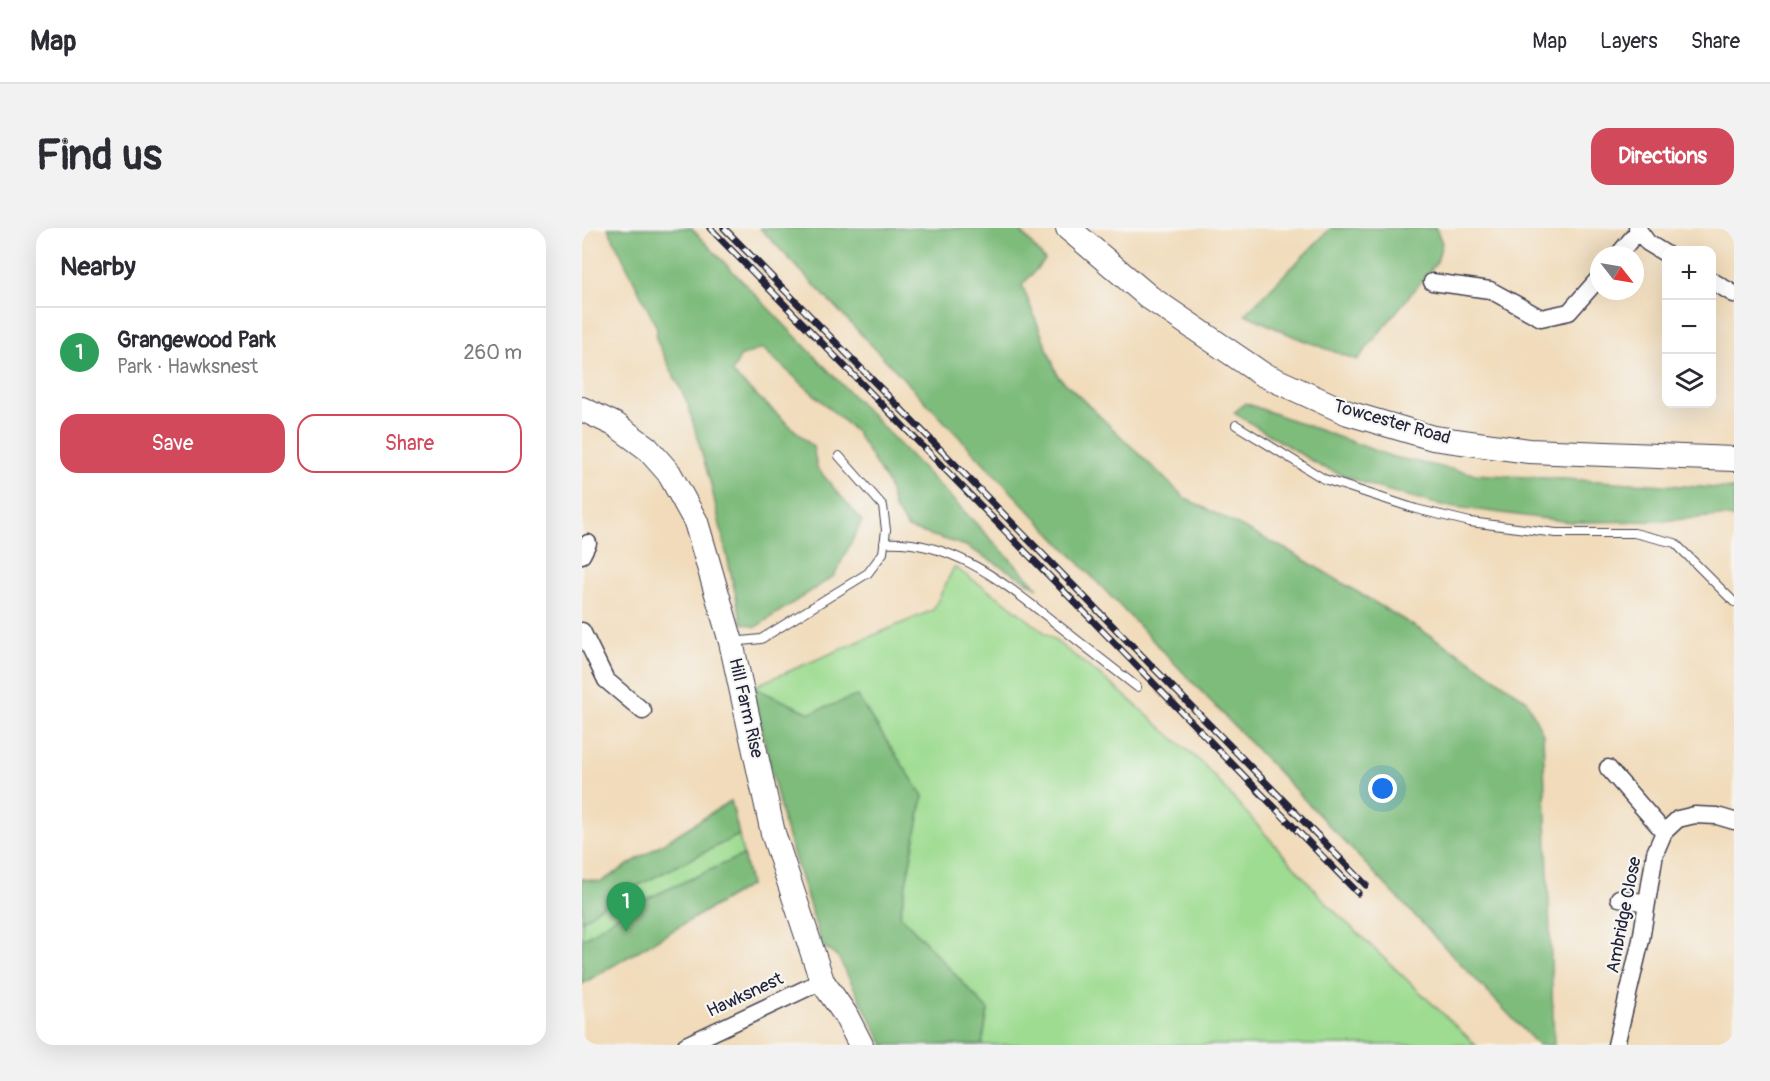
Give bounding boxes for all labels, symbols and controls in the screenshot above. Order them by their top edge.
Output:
text: Map [30,24,76,59]
text: Map [1532,28,1567,55]
text: Layers [1600,28,1658,55]
text: Share [1691,28,1740,55]
button: Directions [1591,128,1734,185]
text: Find us [36,130,162,182]
north arrow [1590,246,1644,300]
map controls [1662,246,1716,408]
button: + [1662,246,1716,300]
text: Nearby [60,251,136,283]
button: − [1662,300,1716,354]
text: Grangewood Park [117,326,276,354]
text: 1 [76,340,83,365]
text: 260 m [463,340,522,365]
text: Park · Hawksnest [117,354,258,379]
button: layers [1662,354,1716,408]
street label: Towcester Road [1331,394,1453,450]
button: Save [60,414,285,473]
button: Share [297,414,522,473]
street label: Hill Farm Rise [723,656,769,760]
your location [1368,774,1397,803]
street label: Ambridge Close [1601,855,1647,975]
pin: 1 [606,882,645,932]
street label: Hawksnest [703,967,788,1023]

